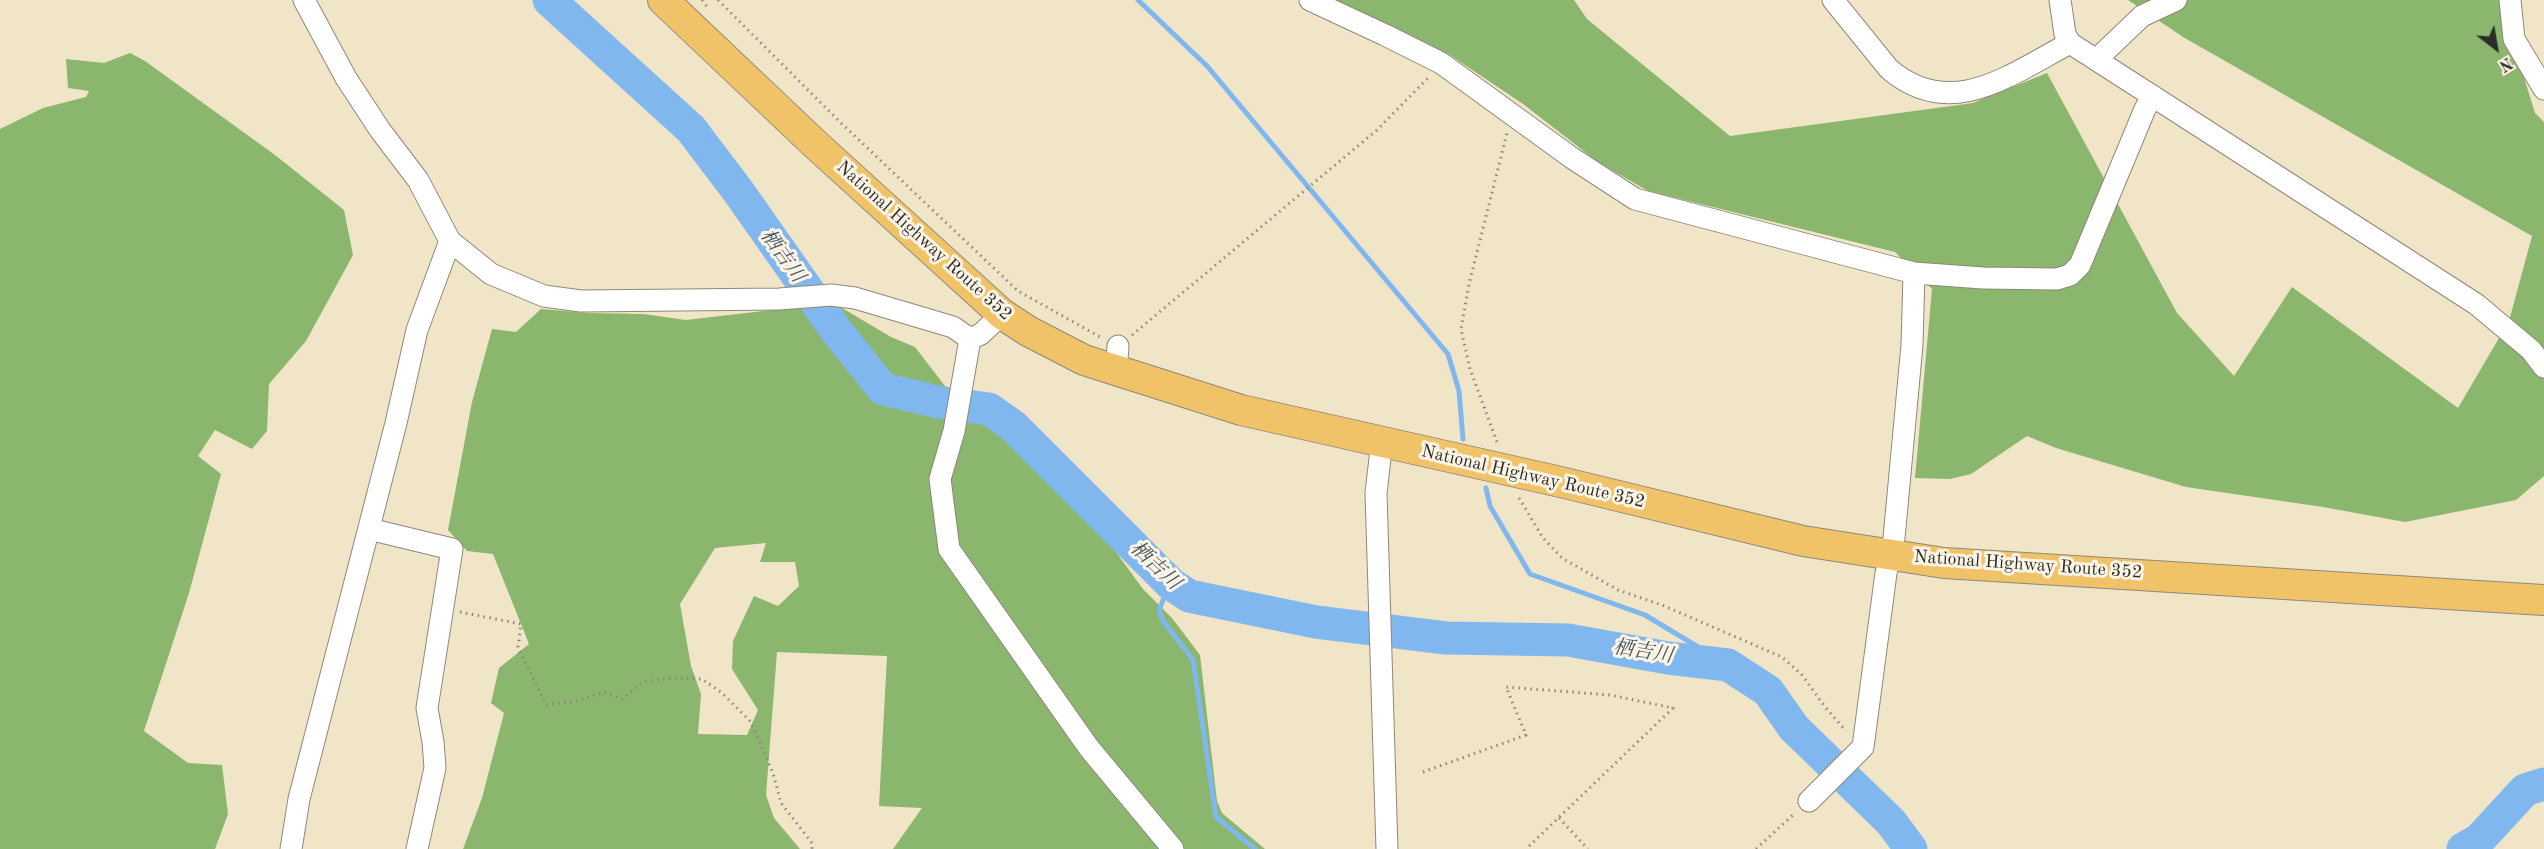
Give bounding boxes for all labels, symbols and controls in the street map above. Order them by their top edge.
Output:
north arrow [2466,18,2526,78]
text: N [2496,53,2515,73]
street label: National Highway Route 352 [832,156,1016,326]
water label: 栖吉川 [755,225,809,287]
street label: National Highway Route 352 [1419,441,1647,513]
water label: 栖吉川 [1125,537,1185,595]
street label: National Highway Route 352 [1913,546,2143,584]
water label: 栖吉川 [1611,635,1675,669]

